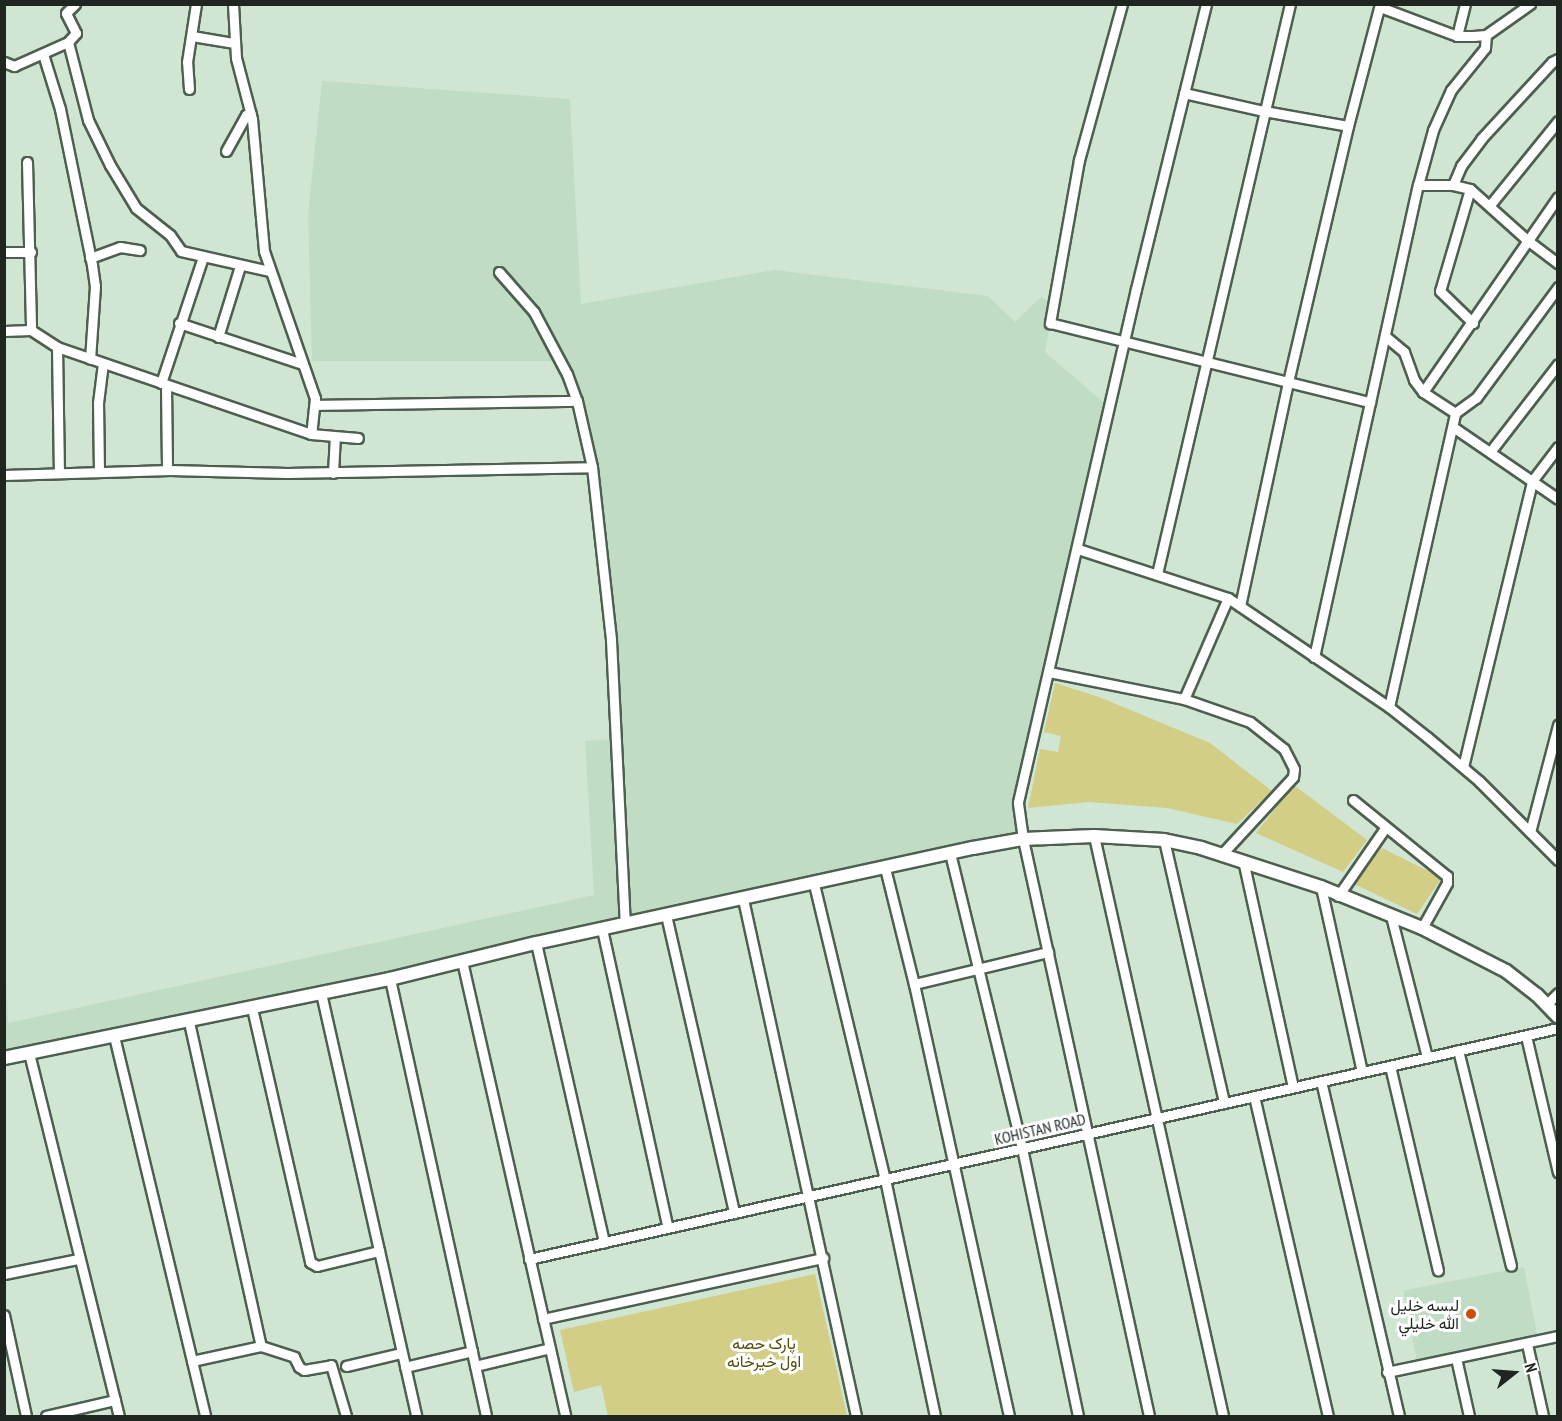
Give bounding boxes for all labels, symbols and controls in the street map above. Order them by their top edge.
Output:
street label: KOHISTAN ROAD [993,1109,1087,1149]
place label: ليسه خليل الله خليلي [1391,1295,1459,1333]
marker: ليسه خليل الله خليلي [1464,1307,1478,1321]
park label: پارک حصه اول خیرخانه [727,1333,801,1371]
north arrow [1484,1343,1544,1403]
text: N [1520,1361,1542,1375]

